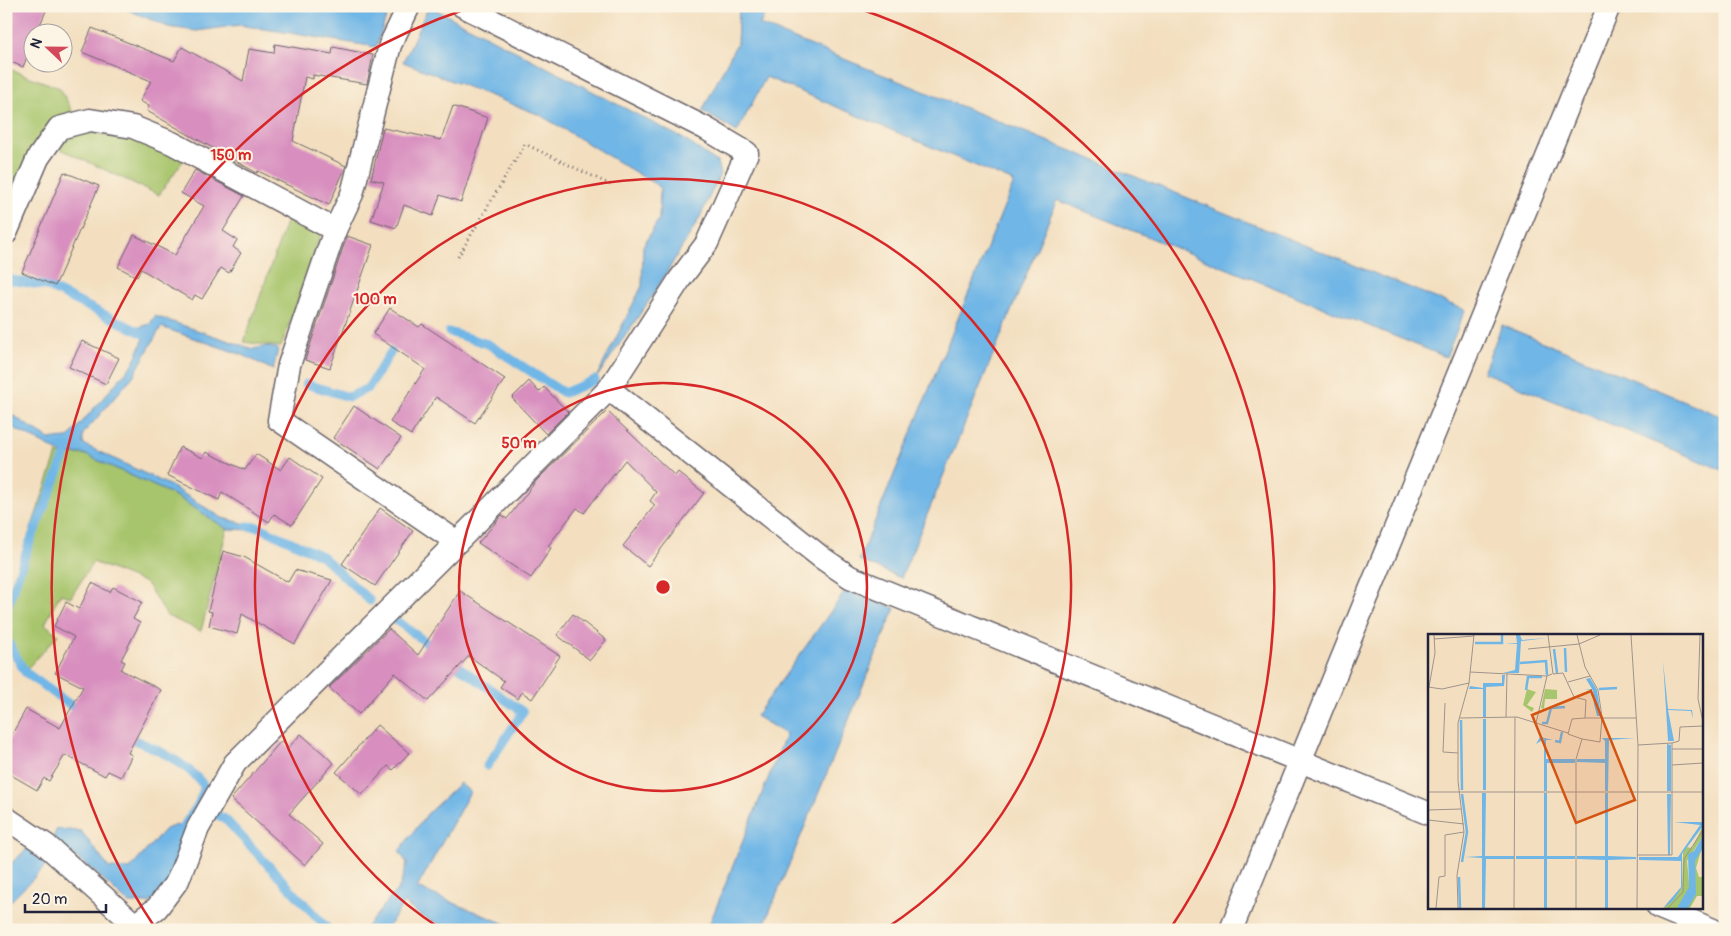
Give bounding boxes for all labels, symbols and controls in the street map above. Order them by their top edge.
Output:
north arrow [22,22,72,72]
text: N [27,36,46,51]
text: 150 m [211,146,251,165]
text: 100 m [354,290,396,309]
text: 50 m [502,434,536,453]
centre of rings [654,578,672,596]
inset map [1428,634,1704,908]
scale bar [25,881,106,913]
text: 20 m [32,890,67,909]

